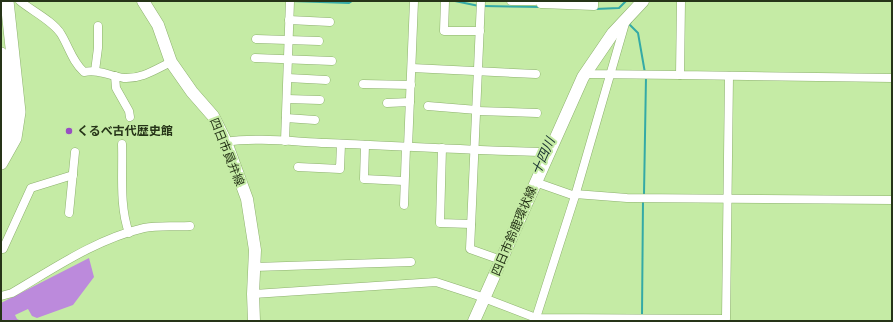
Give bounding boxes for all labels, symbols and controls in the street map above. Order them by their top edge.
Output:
street label: 四日市員弁線 [207,116,247,188]
place label: くるべ古代歴史館 [77,124,173,138]
marker: くるべ古代歴史館 [64,126,74,136]
water label: 十四川 [528,133,559,177]
street label: 四日市鈴鹿環状線 [489,184,539,278]

